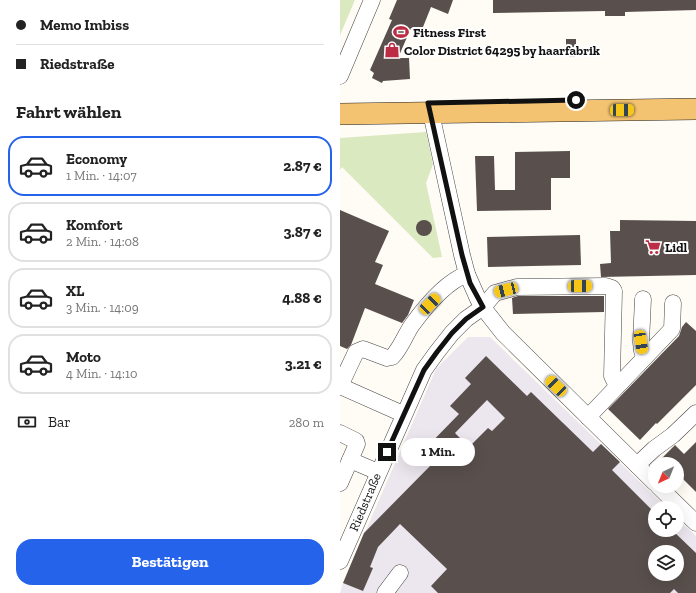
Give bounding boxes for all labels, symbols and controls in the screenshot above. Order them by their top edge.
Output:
text: Memo Imbiss [40,16,129,34]
sports icon: Fitness First [392,23,410,41]
place label: Fitness First [413,25,487,40]
shop icon: Color District 64295 by haarfabrik [383,41,401,59]
place label: Color District 64295 by haarfabrik [404,43,600,58]
text: Riedstraße [40,55,114,73]
route start [567,91,585,109]
text: Fahrt wählen [16,101,121,123]
car [610,104,634,116]
icon: car [18,148,54,184]
text: Economy [66,150,127,168]
text: 2.87 € [283,157,322,175]
text: 1 Min. · 14:07 [66,168,137,183]
icon: car [18,214,54,250]
text: Komfort [66,216,122,234]
text: 3.87 € [283,223,322,241]
text: 2 Min. · 14:08 [66,234,139,249]
supermarket icon: Lidl [644,238,662,256]
place label: Lidl [665,240,688,255]
icon: car [18,280,54,316]
car [568,280,592,292]
car [493,281,519,299]
text: XL [66,282,84,300]
text: 4.88 € [282,289,322,307]
car [417,291,443,317]
text: 3 Min. · 14:09 [66,300,139,315]
car [633,329,649,355]
icon: car [18,346,54,382]
text: Moto [66,348,101,366]
text: 3.21 € [285,355,322,373]
text: 4 Min. · 14:10 [66,366,137,381]
car [543,373,569,399]
icon: cash [16,411,38,433]
text: Bar [48,413,71,431]
text: 280 m [289,415,324,430]
callout: 1 Min. [401,438,475,466]
route end [378,443,396,461]
text: 1 Min. [421,444,455,459]
north arrow [648,457,684,493]
map controls [648,457,684,581]
street label: Riedstraße [346,471,384,533]
button: locate [648,501,684,537]
button: Bestätigen [16,539,324,585]
button: layers [648,545,684,581]

